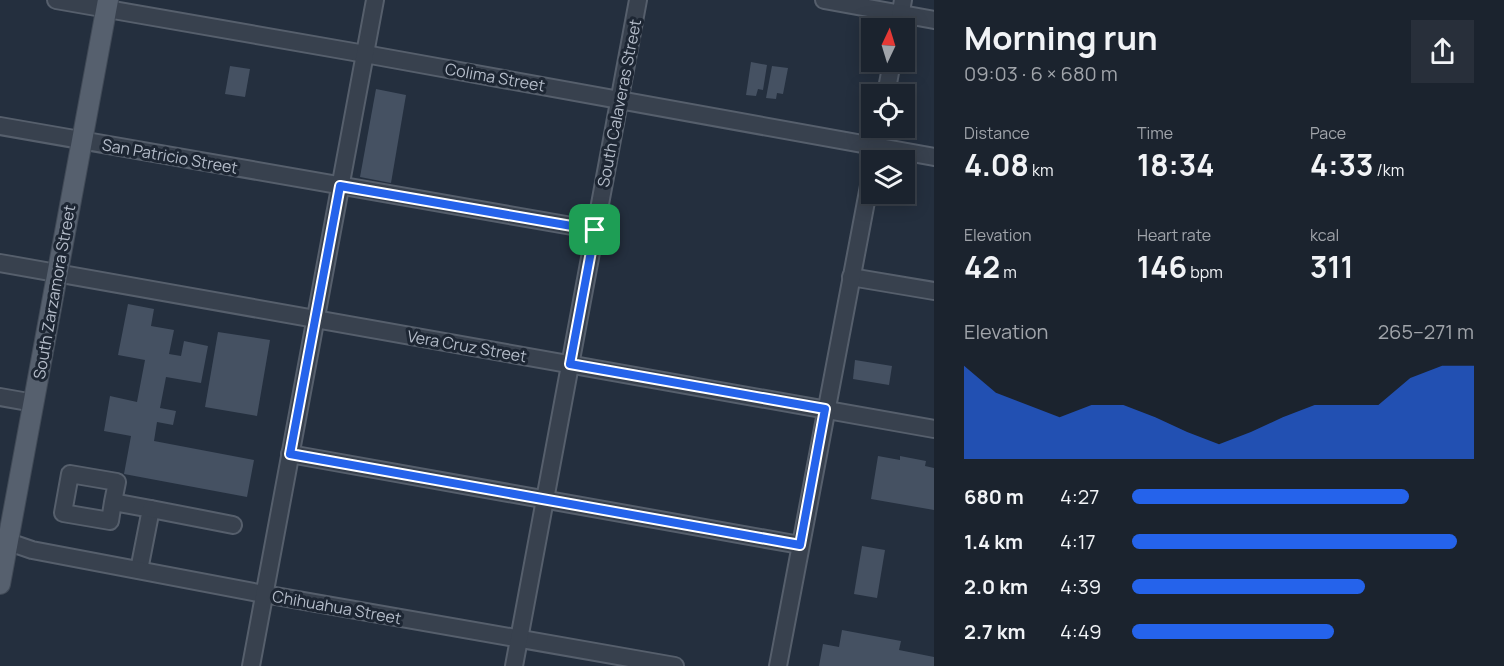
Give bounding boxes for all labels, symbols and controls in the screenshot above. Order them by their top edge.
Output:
text: Morning run [964,15,1158,60]
street label: South Calaveras Street [592,17,646,189]
north arrow [861,18,915,72]
map controls [861,18,915,204]
button: share [1411,20,1474,83]
street label: Colima Street [443,57,547,97]
text: 09:03 · 6 × 680 m [964,60,1118,87]
button: locate [861,84,915,138]
text: Distance [964,122,1030,144]
text: Time [1137,122,1173,144]
text: Pace [1310,122,1346,144]
street label: San Patricio Street [100,133,240,179]
text: 4.08 [964,144,1029,185]
text: 18:34 [1137,144,1215,185]
text: 4:33 [1310,144,1373,185]
button: layers [861,150,915,204]
text: km [1029,159,1054,181]
text: /km [1373,159,1404,181]
street label: South Zarzamora Street [28,203,80,381]
pin [569,204,620,255]
icon: arrive [578,213,611,246]
text: Elevation [964,224,1032,246]
text: Heart rate [1137,224,1211,246]
text: kcal [1310,224,1339,246]
text: 42 [964,246,1000,287]
text: 146 [1137,246,1187,287]
text: 311 [1310,246,1354,287]
text: m [1000,261,1017,283]
text: bpm [1187,261,1223,283]
text: Elevation [964,318,1048,345]
text: 265–271 m [1378,318,1474,345]
street label: Vera Cruz Street [406,325,528,367]
text: 680 m [964,483,1024,510]
text: 4:27 [1060,483,1099,510]
text: 1.4 km [964,528,1023,555]
text: 4:17 [1060,528,1096,555]
text: 2.0 km [964,573,1028,600]
text: 4:39 [1060,573,1101,600]
street label: Chihuahua Street [271,585,403,629]
text: 2.7 km [964,618,1025,645]
text: 4:49 [1060,618,1102,645]

